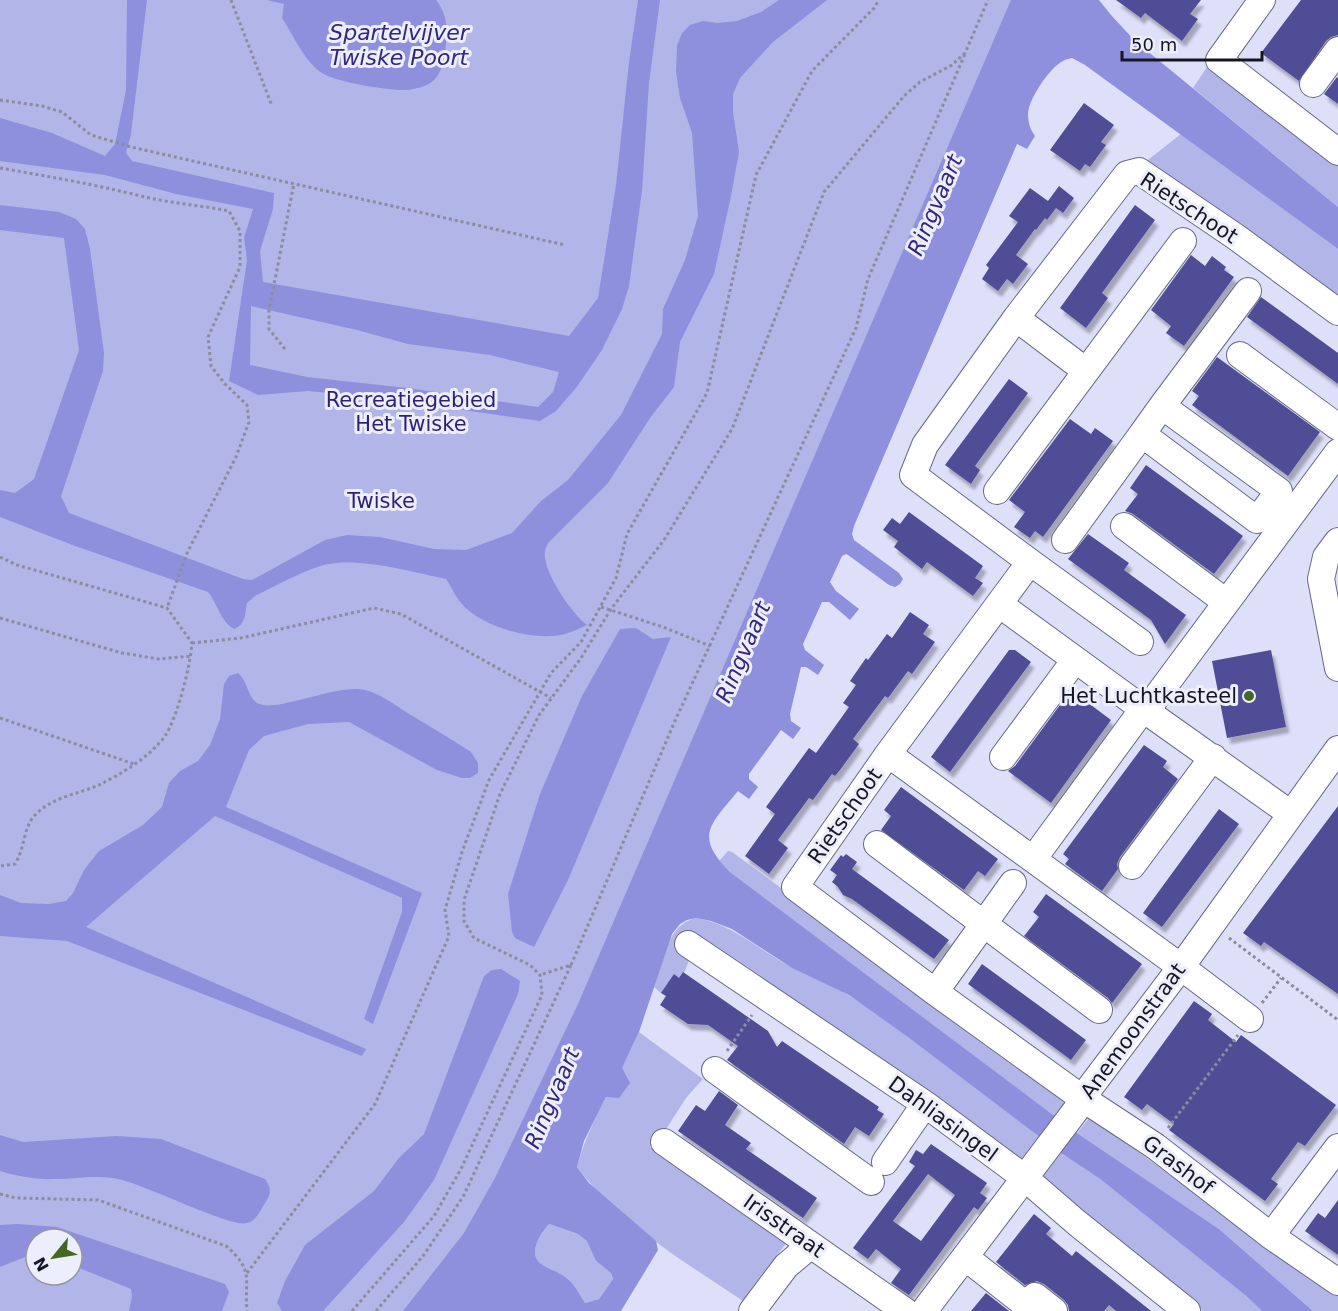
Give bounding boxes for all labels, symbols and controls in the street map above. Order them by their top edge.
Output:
water label: Spartelvijver Twiske Poort [329,20,471,70]
scale bar [1122,24,1262,62]
text: 50 m [1131,34,1177,55]
water label: Ringvaart [903,150,968,259]
street label: Rietschoot [1136,168,1242,248]
park label: Recreatiegebied Het Twiske [326,388,496,436]
park label: Twiske [346,489,415,513]
water label: Ringvaart [711,597,776,706]
place label: Het Luchtkasteel [1060,684,1237,708]
marker: Het Luchtkasteel [1242,689,1256,703]
street label: Rietschoot [803,764,887,868]
street label: Anemoonstraat [1076,958,1190,1104]
water label: Ringvaart [520,1043,585,1152]
street label: Dahliasingel [884,1071,1002,1167]
street label: Grashof [1138,1131,1219,1200]
street label: Irisstraat [739,1189,829,1263]
north arrow [24,1227,84,1287]
text: N [30,1254,53,1275]

